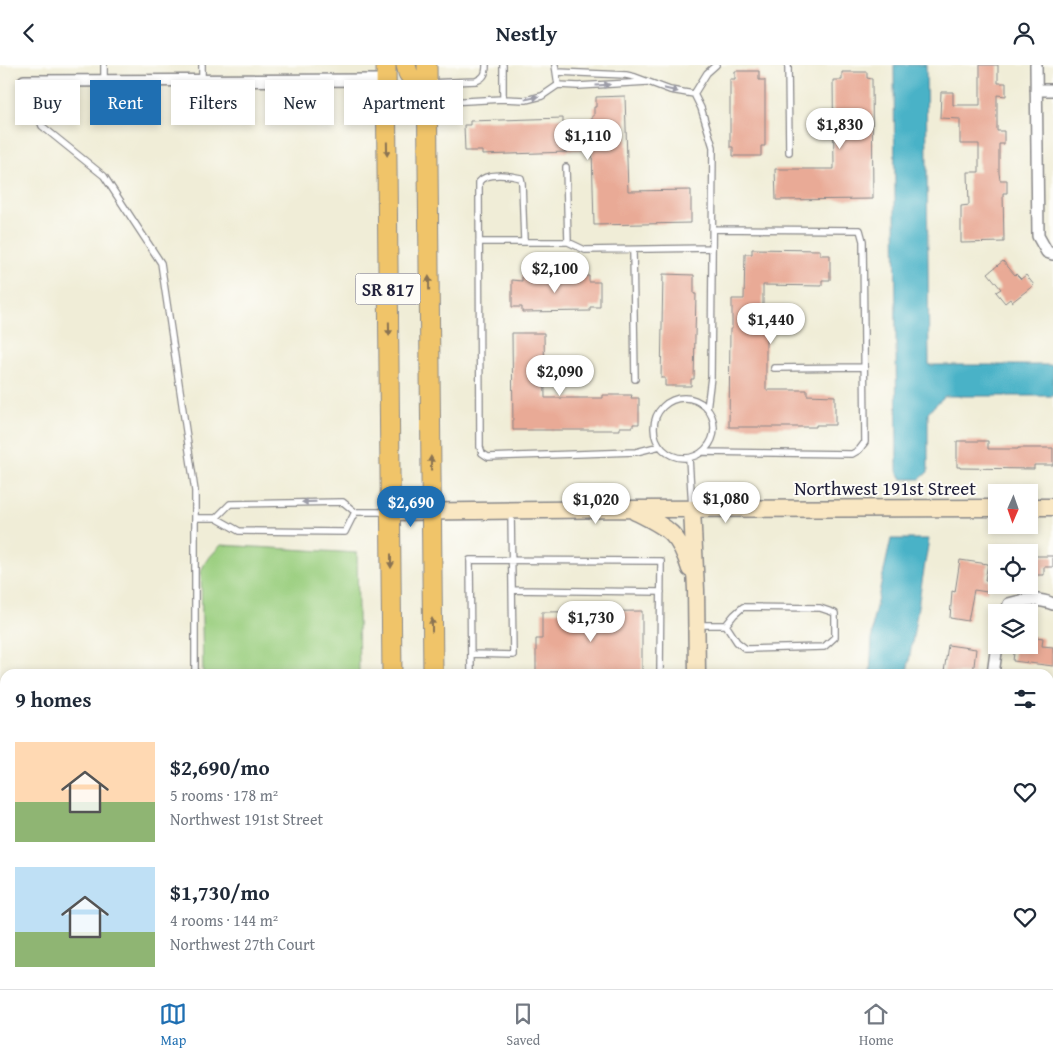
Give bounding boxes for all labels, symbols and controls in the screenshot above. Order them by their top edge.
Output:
text: Nestly [496,17,557,49]
icon: back [15,19,43,47]
icon: person [1010,19,1038,47]
chip: Buy [15,80,80,125]
chip: Rent [90,80,161,125]
chip: Filters [171,80,255,125]
chip: New [265,80,334,125]
chip: Apartment [344,80,463,125]
one-way arrow [595,80,611,88]
one-way arrow [663,86,678,94]
one-way arrow [525,94,540,102]
pin: $1,830 [799,107,881,150]
text: $1,830 [817,112,863,136]
pin: $1,110 [547,119,629,161]
text: $1,110 [565,123,611,147]
one-way arrow [383,141,391,157]
pin: $2,100 [514,251,596,294]
text: $2,100 [532,256,578,280]
road number: SR 817 [356,273,420,305]
one-way arrow [425,274,433,290]
pin: $1,440 [730,303,812,345]
text: $1,440 [748,307,794,331]
one-way arrow [385,321,393,337]
pin: $2,090 [519,355,601,397]
text: $2,090 [537,359,583,383]
one-way arrow [427,454,435,470]
street label: Northwest 191st Street [794,474,976,502]
pin: $1,080 [685,481,767,524]
pin: $1,020 [555,483,637,525]
north arrow [988,484,1038,534]
map controls [988,484,1038,654]
pin: $2,690 [370,485,452,528]
text: $1,080 [703,486,749,510]
text: $1,020 [573,487,619,511]
text: $2,690 [388,490,434,514]
one-way arrow [301,499,317,507]
button: locate [988,544,1038,594]
one-way arrow [387,553,395,569]
pin: $1,730 [550,601,632,643]
button: layers [988,604,1038,654]
text: $1,730 [568,605,614,629]
one-way arrow [428,617,436,633]
text: 9 homes [15,684,91,715]
icon: filters [1011,685,1039,713]
text: $2,690/mo [170,752,270,783]
icon: home [55,762,115,822]
icon: heart [1011,778,1039,806]
text: 5 rooms · 178 m² [170,783,278,807]
text: Northwest 191st Street [170,807,323,831]
text: $1,730/mo [170,877,270,908]
icon: home [55,887,115,947]
icon: heart [1011,903,1039,931]
text: 4 rooms · 144 m² [170,908,278,932]
text: Northwest 27th Court [170,932,315,956]
tab: Map [159,1000,187,1050]
tab: Saved [506,1000,540,1050]
tab: Home [859,1000,894,1050]

